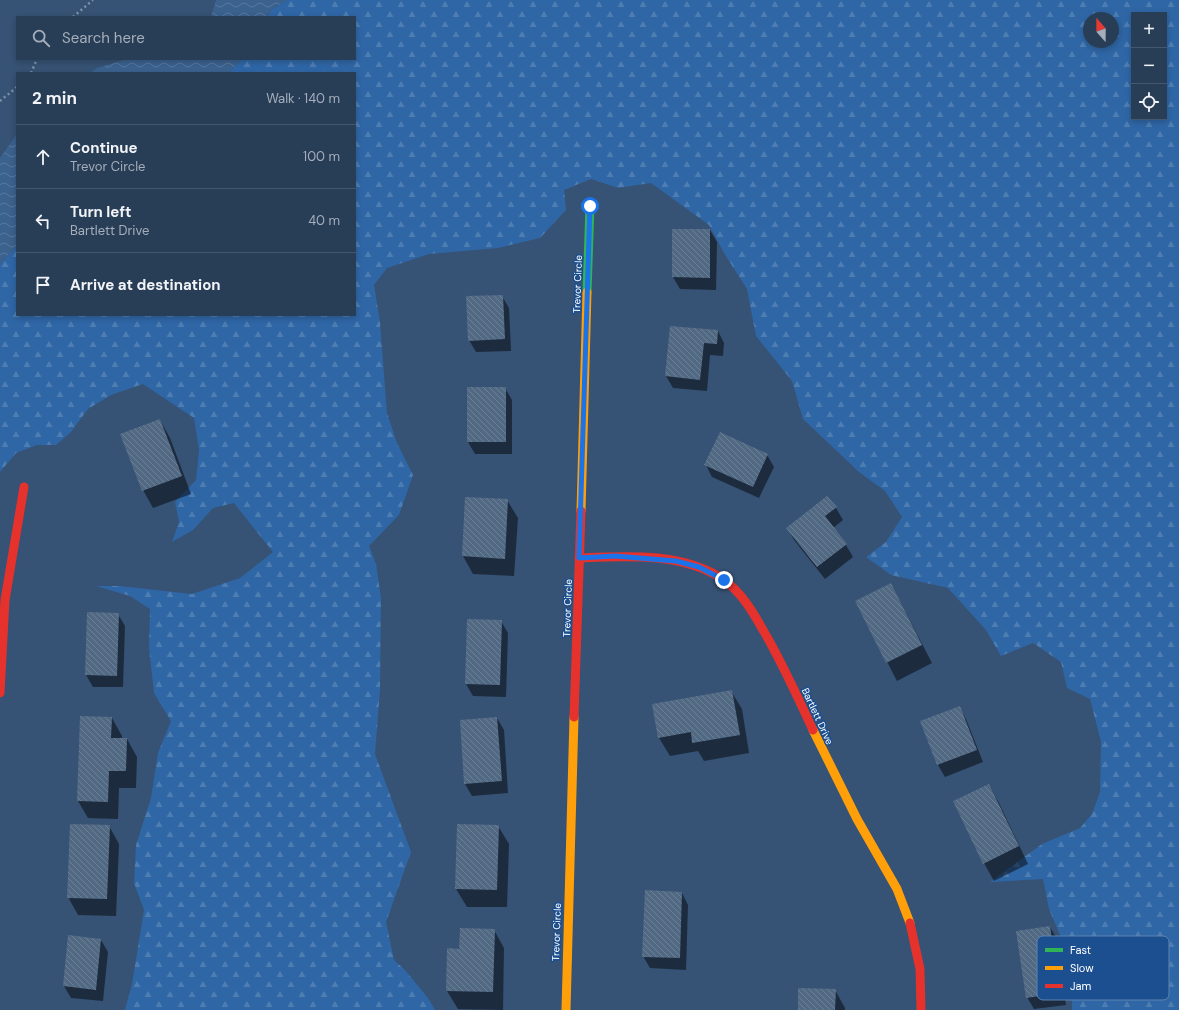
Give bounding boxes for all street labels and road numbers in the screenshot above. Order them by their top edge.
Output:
street label: Trevor Circle [570,254,585,313]
street label: Trevor Circle [560,578,575,637]
street label: Bartlett Drive [799,686,836,747]
street label: Trevor Circle [549,902,564,961]

